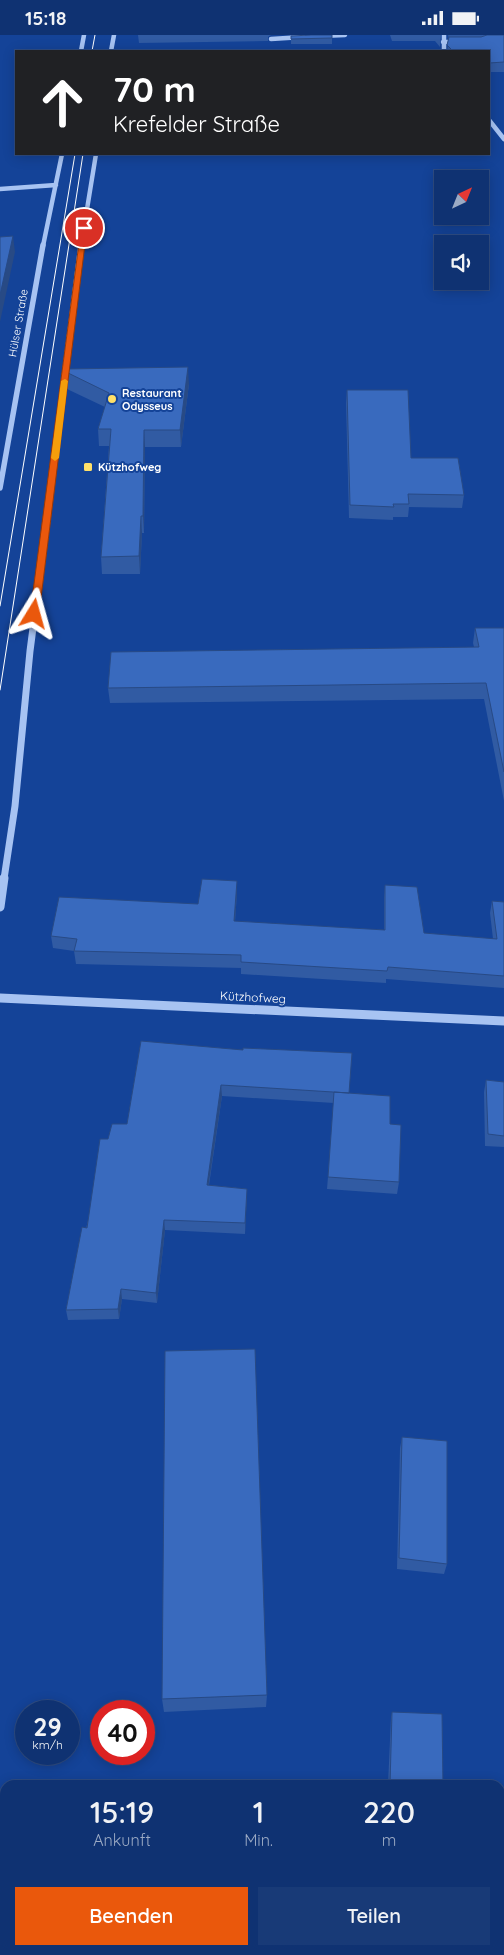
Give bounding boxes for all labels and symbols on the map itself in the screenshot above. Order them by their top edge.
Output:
north arrow [434,170,489,225]
pin [63,207,105,249]
street label: Hülser Straße [5,288,31,358]
place label: Restaurant Odysseus [122,386,182,413]
marker: Restaurant Odysseus [106,393,118,405]
place label: Kützhofweg [98,460,161,474]
marker: Kützhofweg [82,461,94,473]
position arrow [7,587,59,639]
street label: Kützhofweg [220,988,286,1006]
speed limit sign: 40 [90,1700,155,1765]

